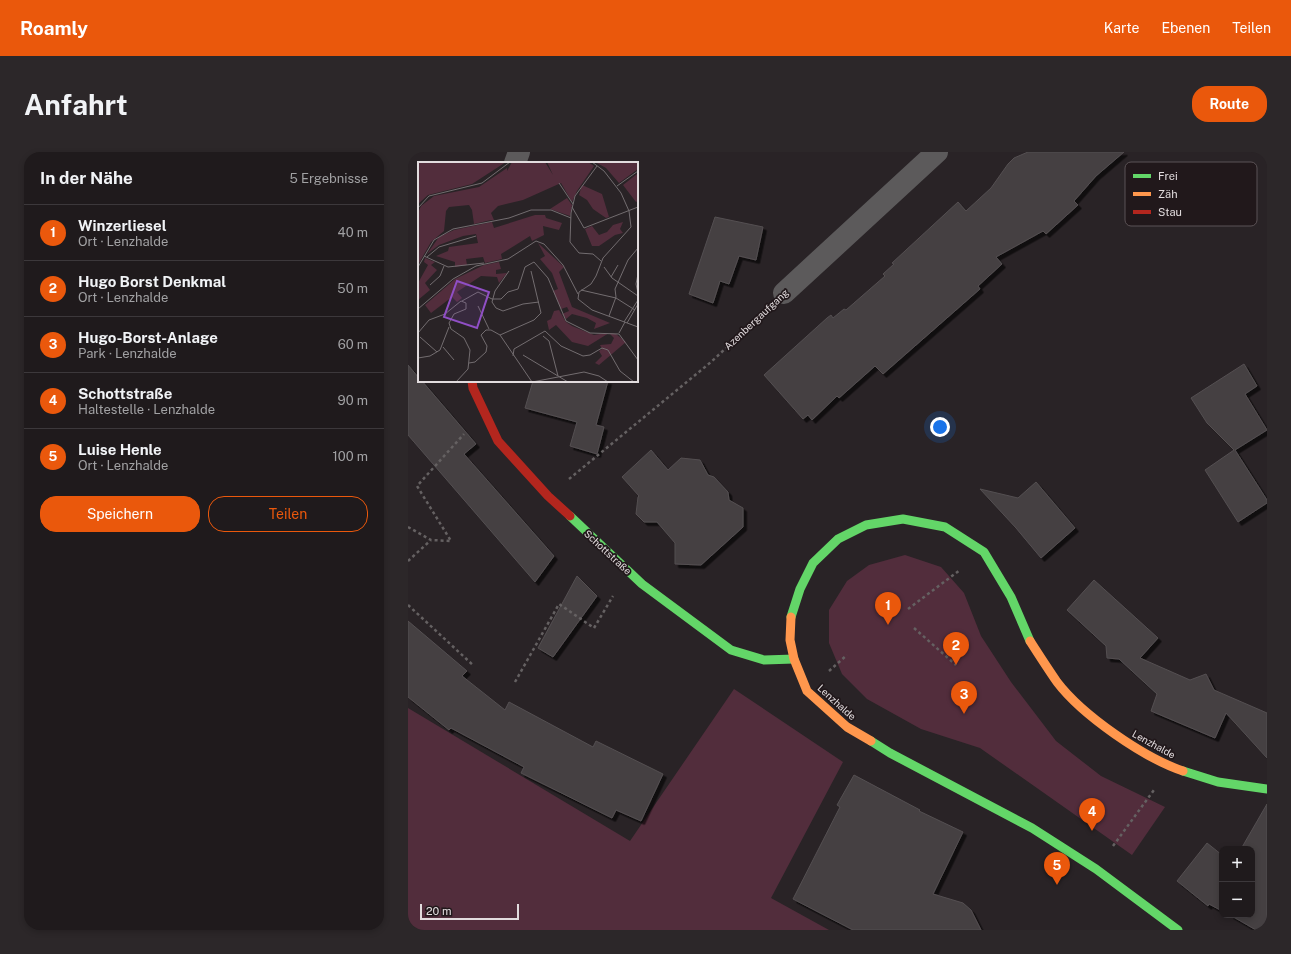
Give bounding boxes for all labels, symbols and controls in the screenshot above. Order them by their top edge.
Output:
text: Roamly [20,17,88,39]
text: Karte [1104,20,1139,36]
text: Ebenen [1161,20,1210,36]
text: Teilen [1232,20,1271,36]
button: Route [1192,86,1267,122]
text: Anfahrt [24,88,128,121]
inset map [418,162,638,382]
legend [1125,162,1257,226]
text: In der Nähe [40,168,133,188]
text: Frei [1158,170,1178,182]
text: 5 Ergebnisse [290,171,368,186]
text: Zäh [1158,188,1178,200]
text: Stau [1158,206,1182,218]
text: Winzerliesel [78,217,167,234]
text: 1 [50,225,56,240]
text: 40 m [337,225,368,240]
text: Ort · Lenzhalde [78,234,168,249]
text: Hugo Borst Denkmal [78,273,226,290]
text: 2 [49,281,57,296]
text: 50 m [337,281,368,296]
street label: Azenbergaufgang [721,286,791,352]
text: Ort · Lenzhalde [78,290,168,305]
text: Hugo-Borst-Anlage [78,329,218,346]
text: 3 [49,337,57,352]
text: 60 m [338,337,368,352]
text: Park · Lenzhalde [78,346,177,361]
text: Schottstraße [78,385,172,402]
text: 4 [49,393,57,408]
text: 90 m [338,393,368,408]
text: Haltestelle · Lenzhalde [78,402,215,417]
your location [930,417,950,437]
text: Luise Henle [78,441,162,458]
text: 5 [49,449,57,464]
text: 100 m [332,449,368,464]
text: Ort · Lenzhalde [78,458,168,473]
button: Speichern [40,496,200,532]
button: Teilen [208,496,368,532]
street label: Schottstraße [582,527,634,577]
pin: 1 [875,592,901,625]
pin: 2 [943,632,969,665]
pin: 3 [951,681,977,714]
street label: Lenzhalde [815,682,859,723]
street label: Lenzhalde [1130,727,1178,761]
pin: 4 [1079,798,1105,831]
map controls [1219,846,1255,918]
button: + [1219,846,1255,882]
pin: 5 [1044,852,1070,885]
button: − [1219,882,1255,918]
scale bar [420,902,519,921]
text: 20 m [426,905,451,917]

